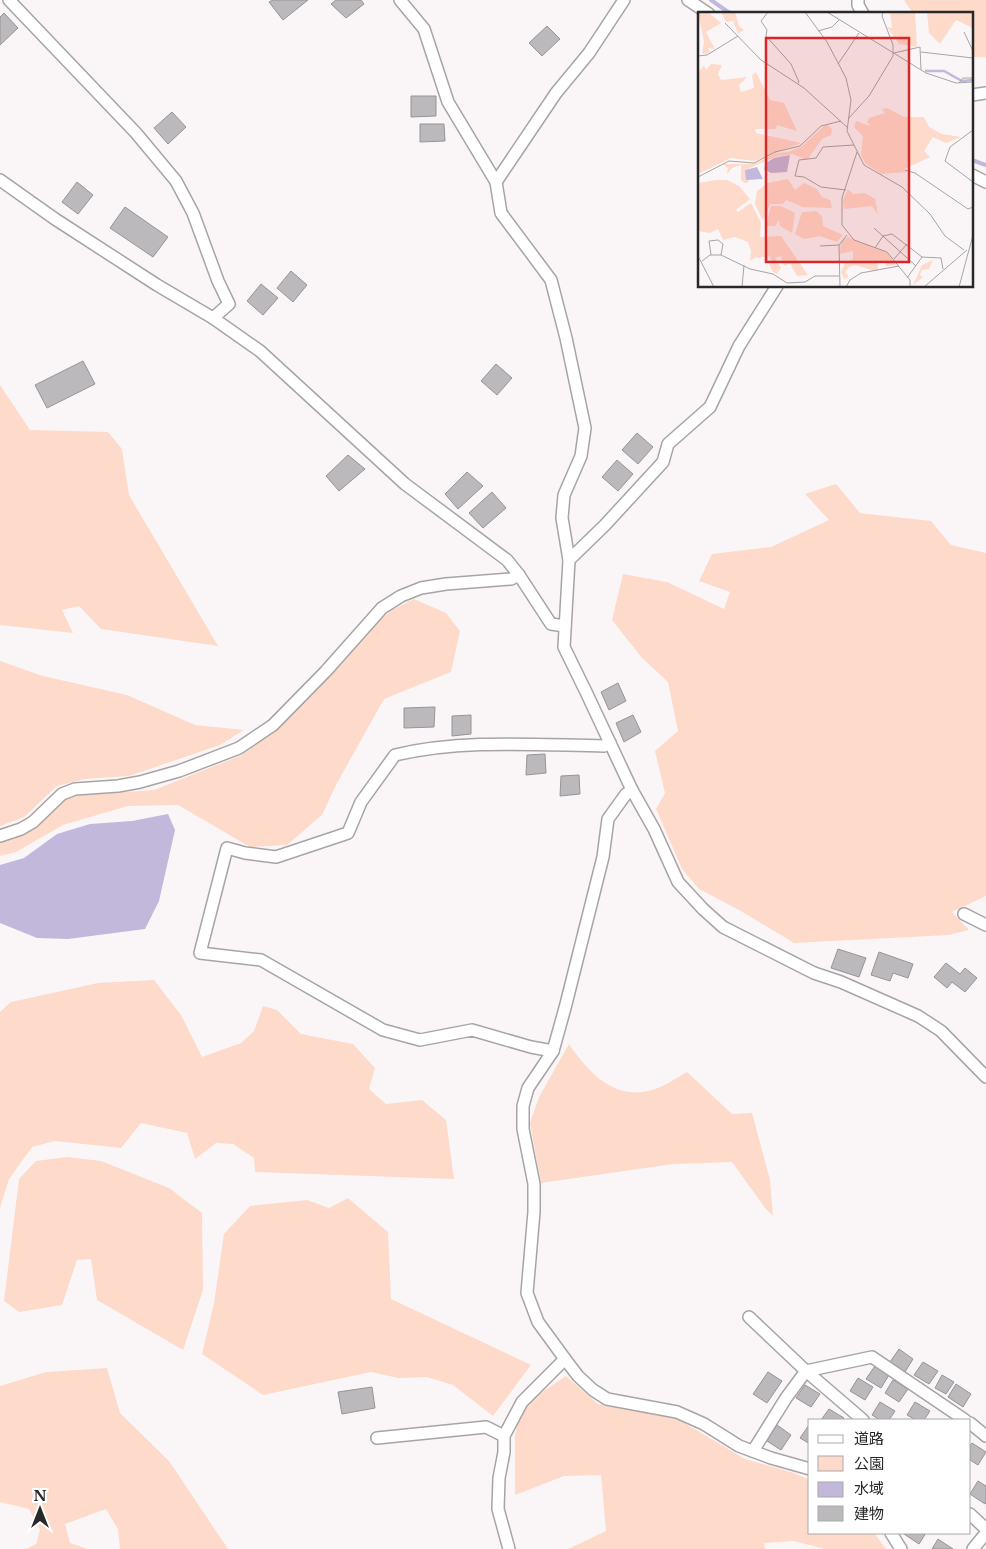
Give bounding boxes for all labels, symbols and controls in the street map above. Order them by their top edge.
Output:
inset map [698,12,974,288]
legend [808,1419,971,1534]
text: 道路 [854,1429,884,1448]
text: 公園 [854,1454,884,1473]
text: 水域 [854,1479,884,1498]
north arrow [15,1484,65,1534]
text: N [33,1487,47,1505]
text: 建物 [854,1504,884,1523]

